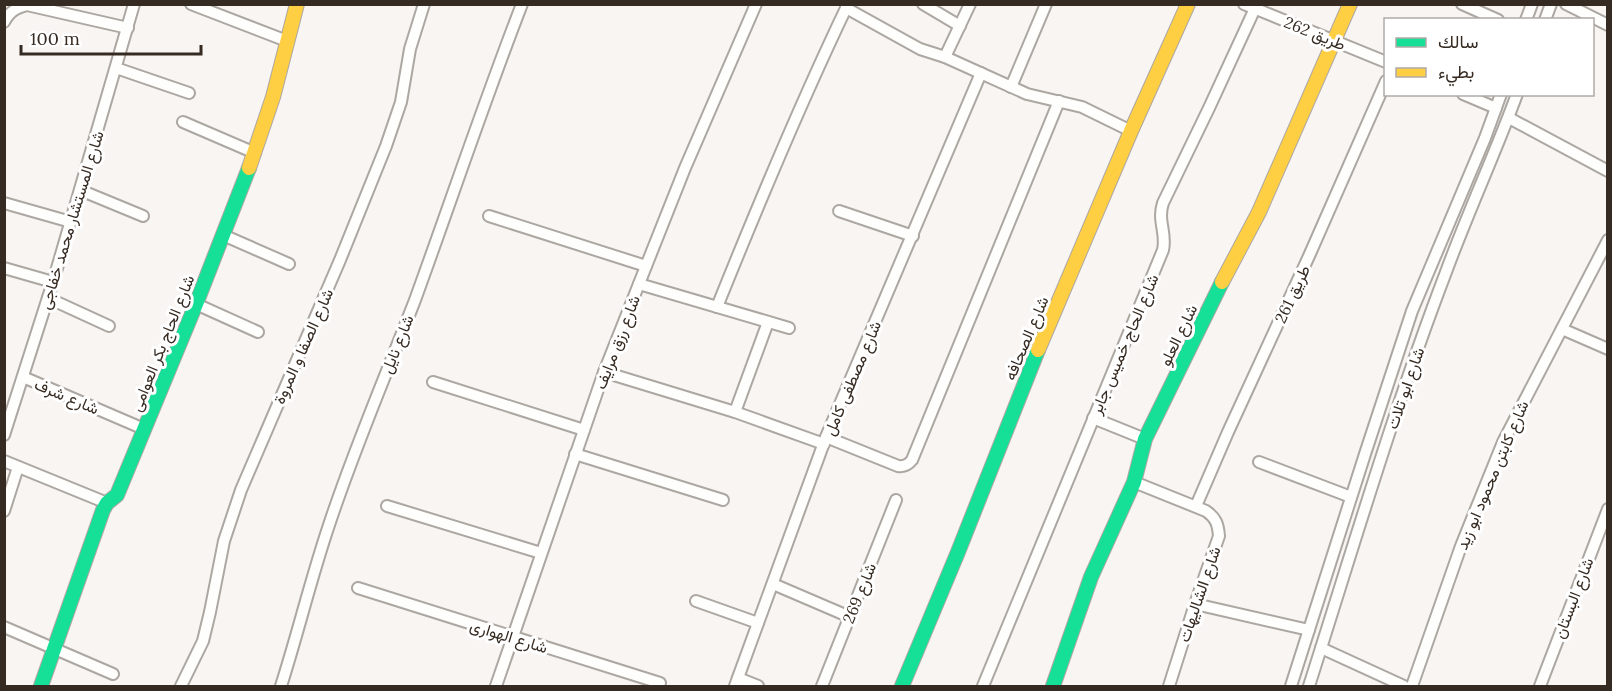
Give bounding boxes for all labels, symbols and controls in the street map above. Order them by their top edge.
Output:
street label: طريق 262 [1281,12,1349,55]
scale bar [21,18,201,56]
legend [1384,18,1594,96]
text: 100 m [30,27,80,50]
text: سالك [1438,30,1478,53]
text: بطيء [1438,60,1474,87]
street label: شارع المستشار محمد خفاجى [34,128,110,312]
street label: طريق 261 [1270,262,1315,327]
street label: شارع الحاج خميس جابر [1085,271,1164,419]
street label: شارع الحاج بكر العوامى [125,272,200,415]
street label: شارع الصفا و المروة [269,285,339,408]
street label: شارع رزق مرايف [590,292,646,393]
street label: شارع الصحافه [999,293,1054,384]
street label: شارع العلو [1155,301,1203,370]
street label: شارع نايل [376,312,420,377]
street label: شارع مصطفى كامل [819,318,887,439]
street label: شارع ابو تلات [1382,345,1430,432]
street label: شارع شرف [31,374,102,420]
street label: شارع كابتن محمود ابو زيد [1451,397,1534,553]
street label: شارع الشاليهات [1173,544,1227,645]
street label: شارع البستان [1548,555,1599,642]
street label: شارع 269 [838,560,882,627]
street label: شارع الهوارى [467,615,550,659]

